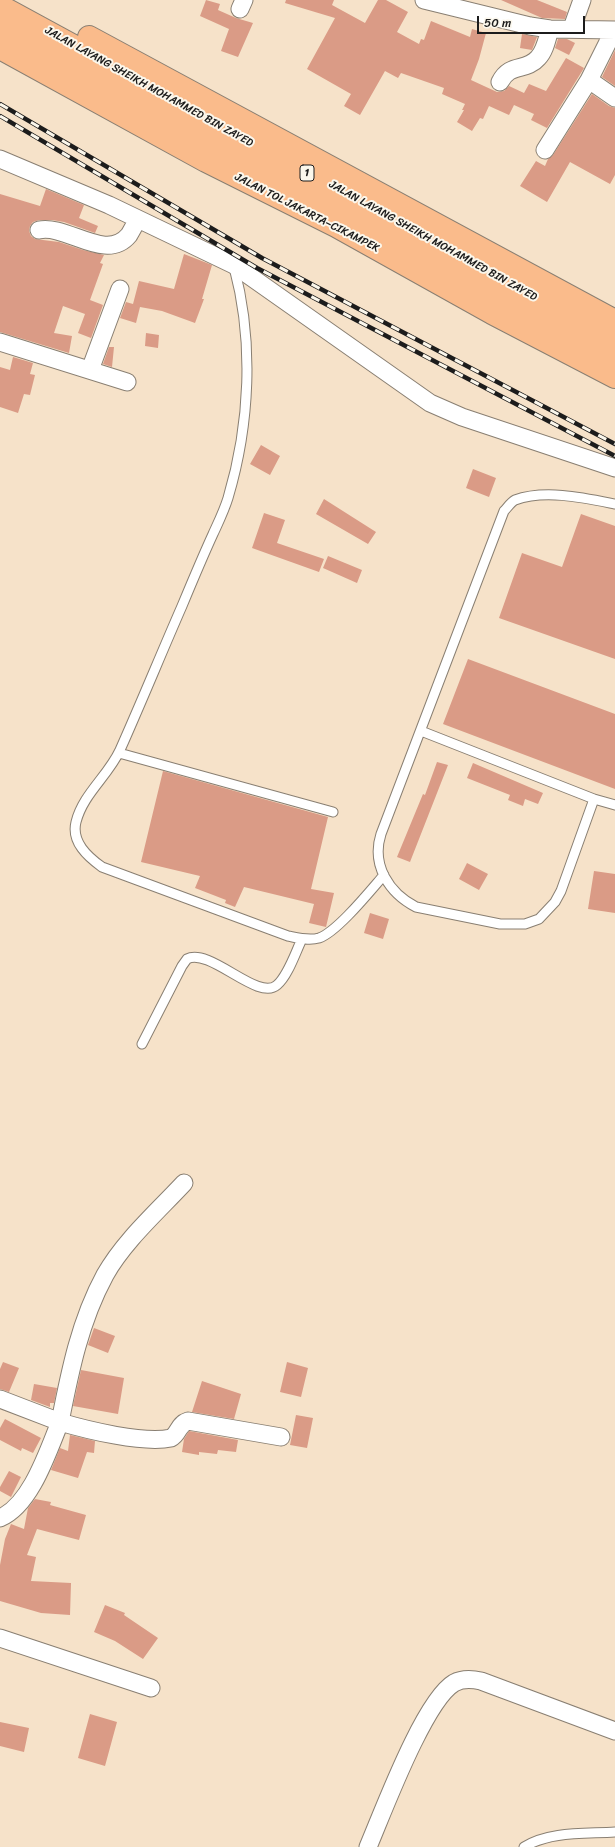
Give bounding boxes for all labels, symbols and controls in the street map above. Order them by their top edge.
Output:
scale bar [479,8,587,34]
text: 50 m [484,12,511,34]
street label: JALAN LAYANG SHEIKH MOHAMMED BIN ZAYED [43,24,255,150]
road number: 1 [300,165,314,181]
street label: JALAN TOL JAKARTA–CIKAMPEK [233,171,381,255]
street label: JALAN LAYANG SHEIKH MOHAMMED BIN ZAYED [327,178,539,304]

